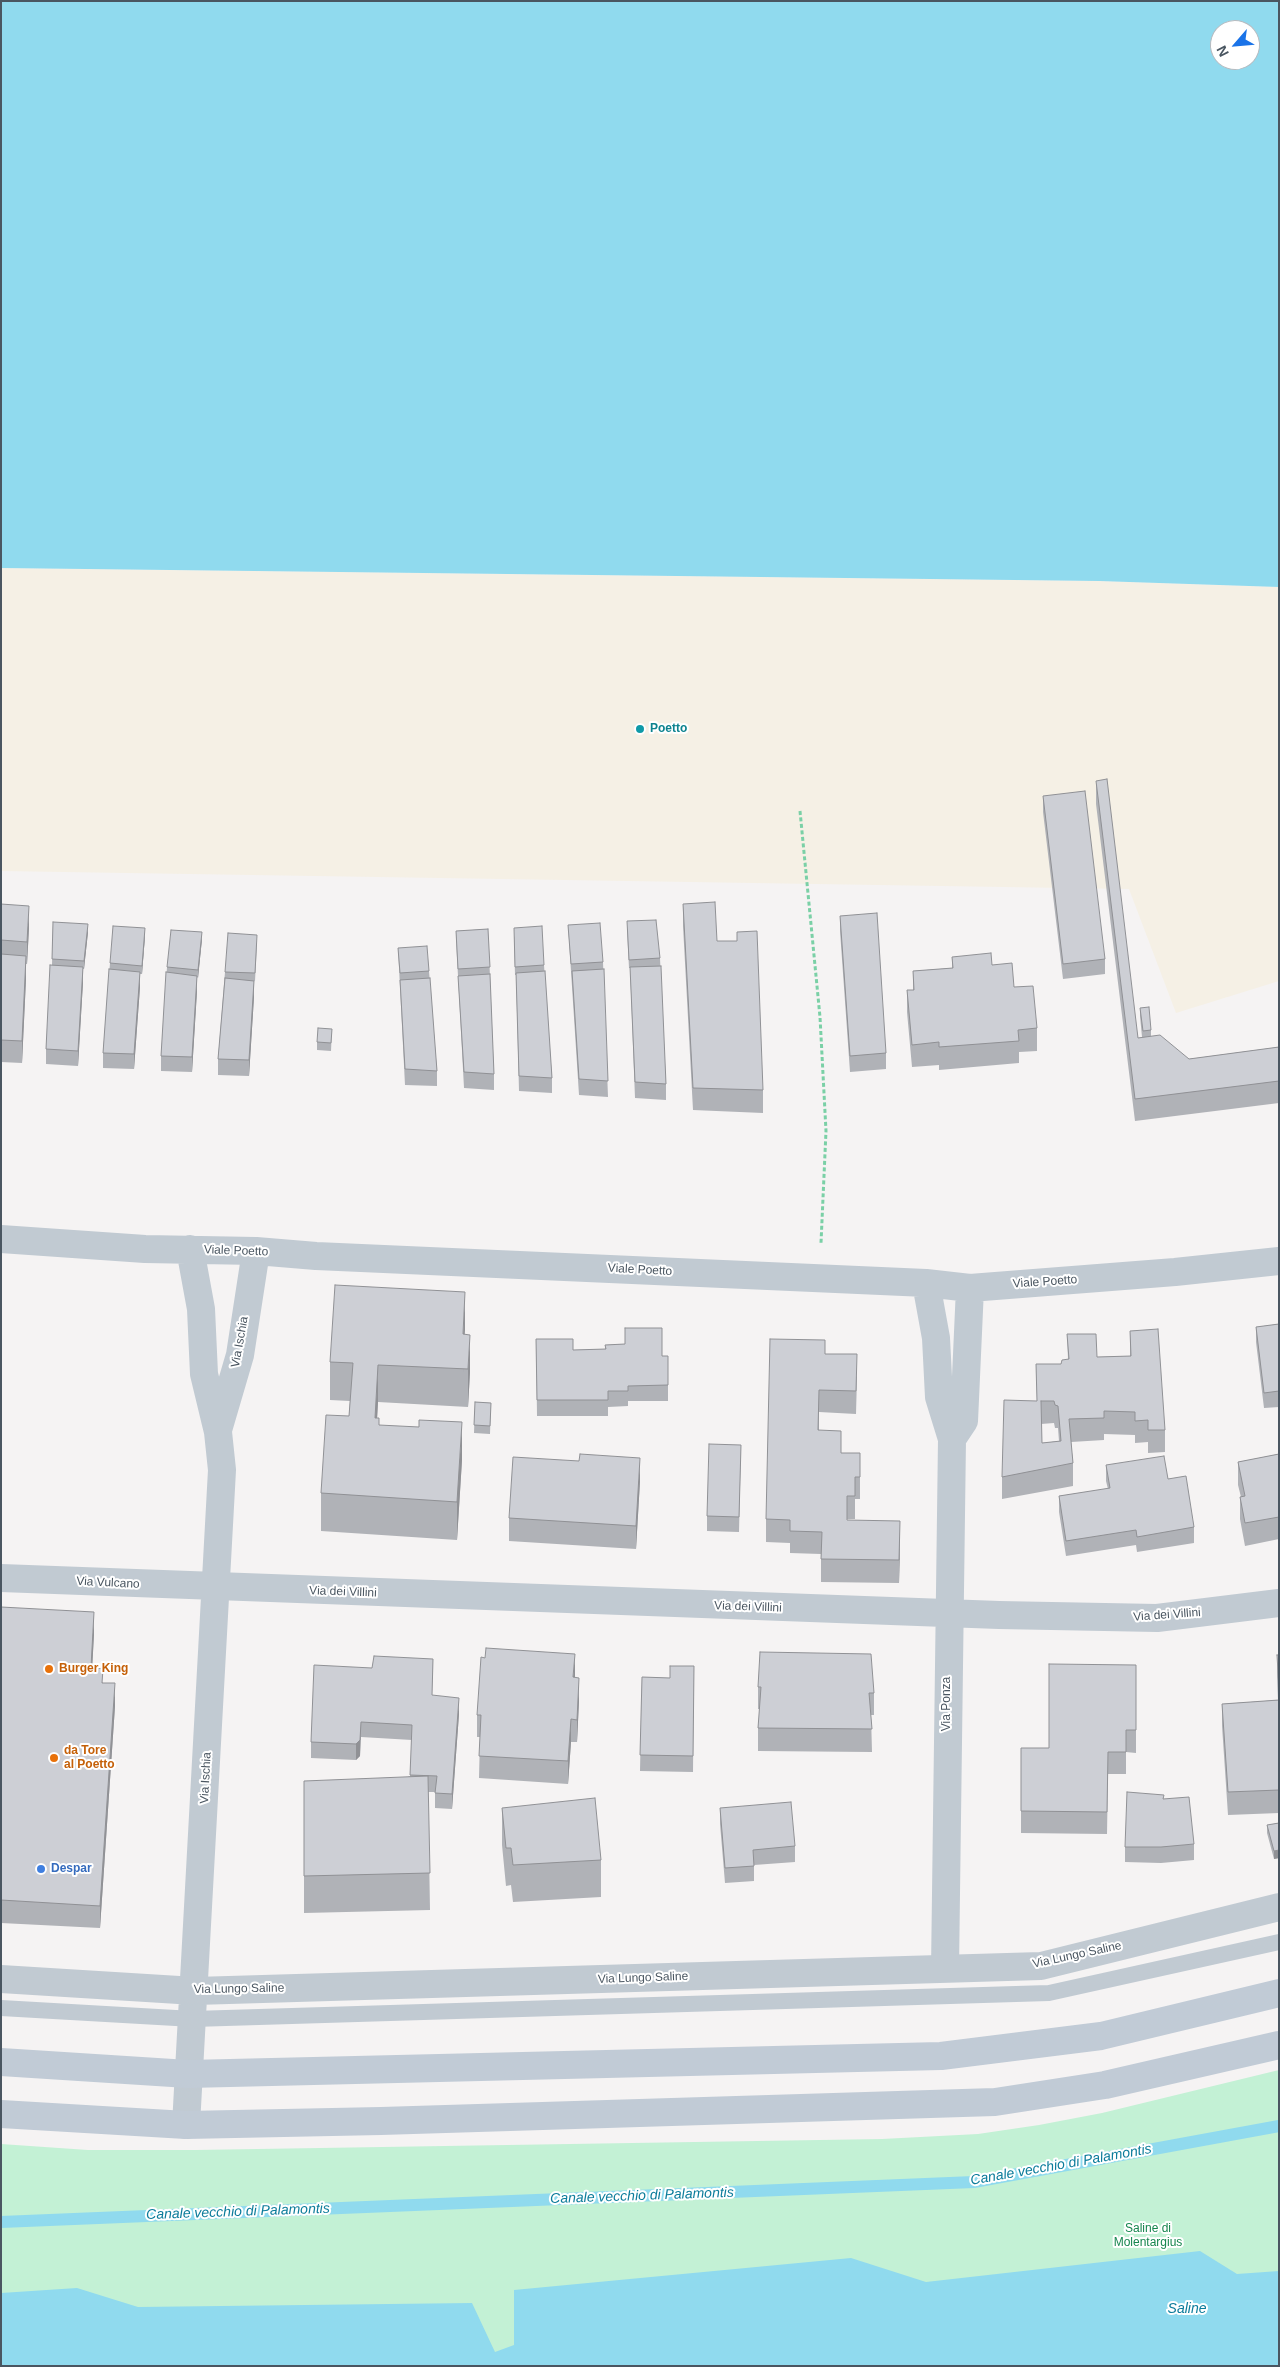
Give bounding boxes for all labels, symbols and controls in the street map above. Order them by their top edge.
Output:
north arrow [1210,20,1260,70]
text: N [1213,43,1232,59]
place label: Poetto [650,722,687,736]
marker: Poetto [634,723,646,735]
street label: Viale Poetto [204,1243,268,1259]
street label: Viale Poetto [607,1261,673,1279]
street label: Viale Poetto [1012,1273,1078,1291]
street label: Via Ischia [228,1315,252,1369]
street label: Via Vulcano [76,1574,140,1592]
street label: Via dei Villini [309,1584,377,1600]
street label: Via dei Villini [714,1599,782,1615]
street label: Via dei Villini [1133,1605,1201,1625]
place label: Burger King [59,1662,128,1676]
marker: Burger King [43,1663,55,1675]
street label: Via Ponza [940,1677,954,1731]
place label: da Tore al Poetto [64,1744,115,1772]
marker: da Tore al Poetto [48,1752,60,1764]
street label: Via Ischia [197,1752,215,1804]
place label: Despar [51,1862,92,1876]
marker: Despar [35,1863,47,1875]
street label: Via Lungo Saline [1031,1939,1123,1971]
street label: Via Lungo Saline [598,1969,688,1987]
street label: Via Lungo Saline [194,1981,284,1997]
water label: Canale vecchio di Palamontis [969,2141,1153,2189]
water label: Canale vecchio di Palamontis [550,2184,734,2208]
water label: Canale vecchio di Palamontis [146,2200,330,2224]
park label: Saline di Molentargius [1114,2222,1182,2250]
water label: Saline [1168,2301,1206,2317]

